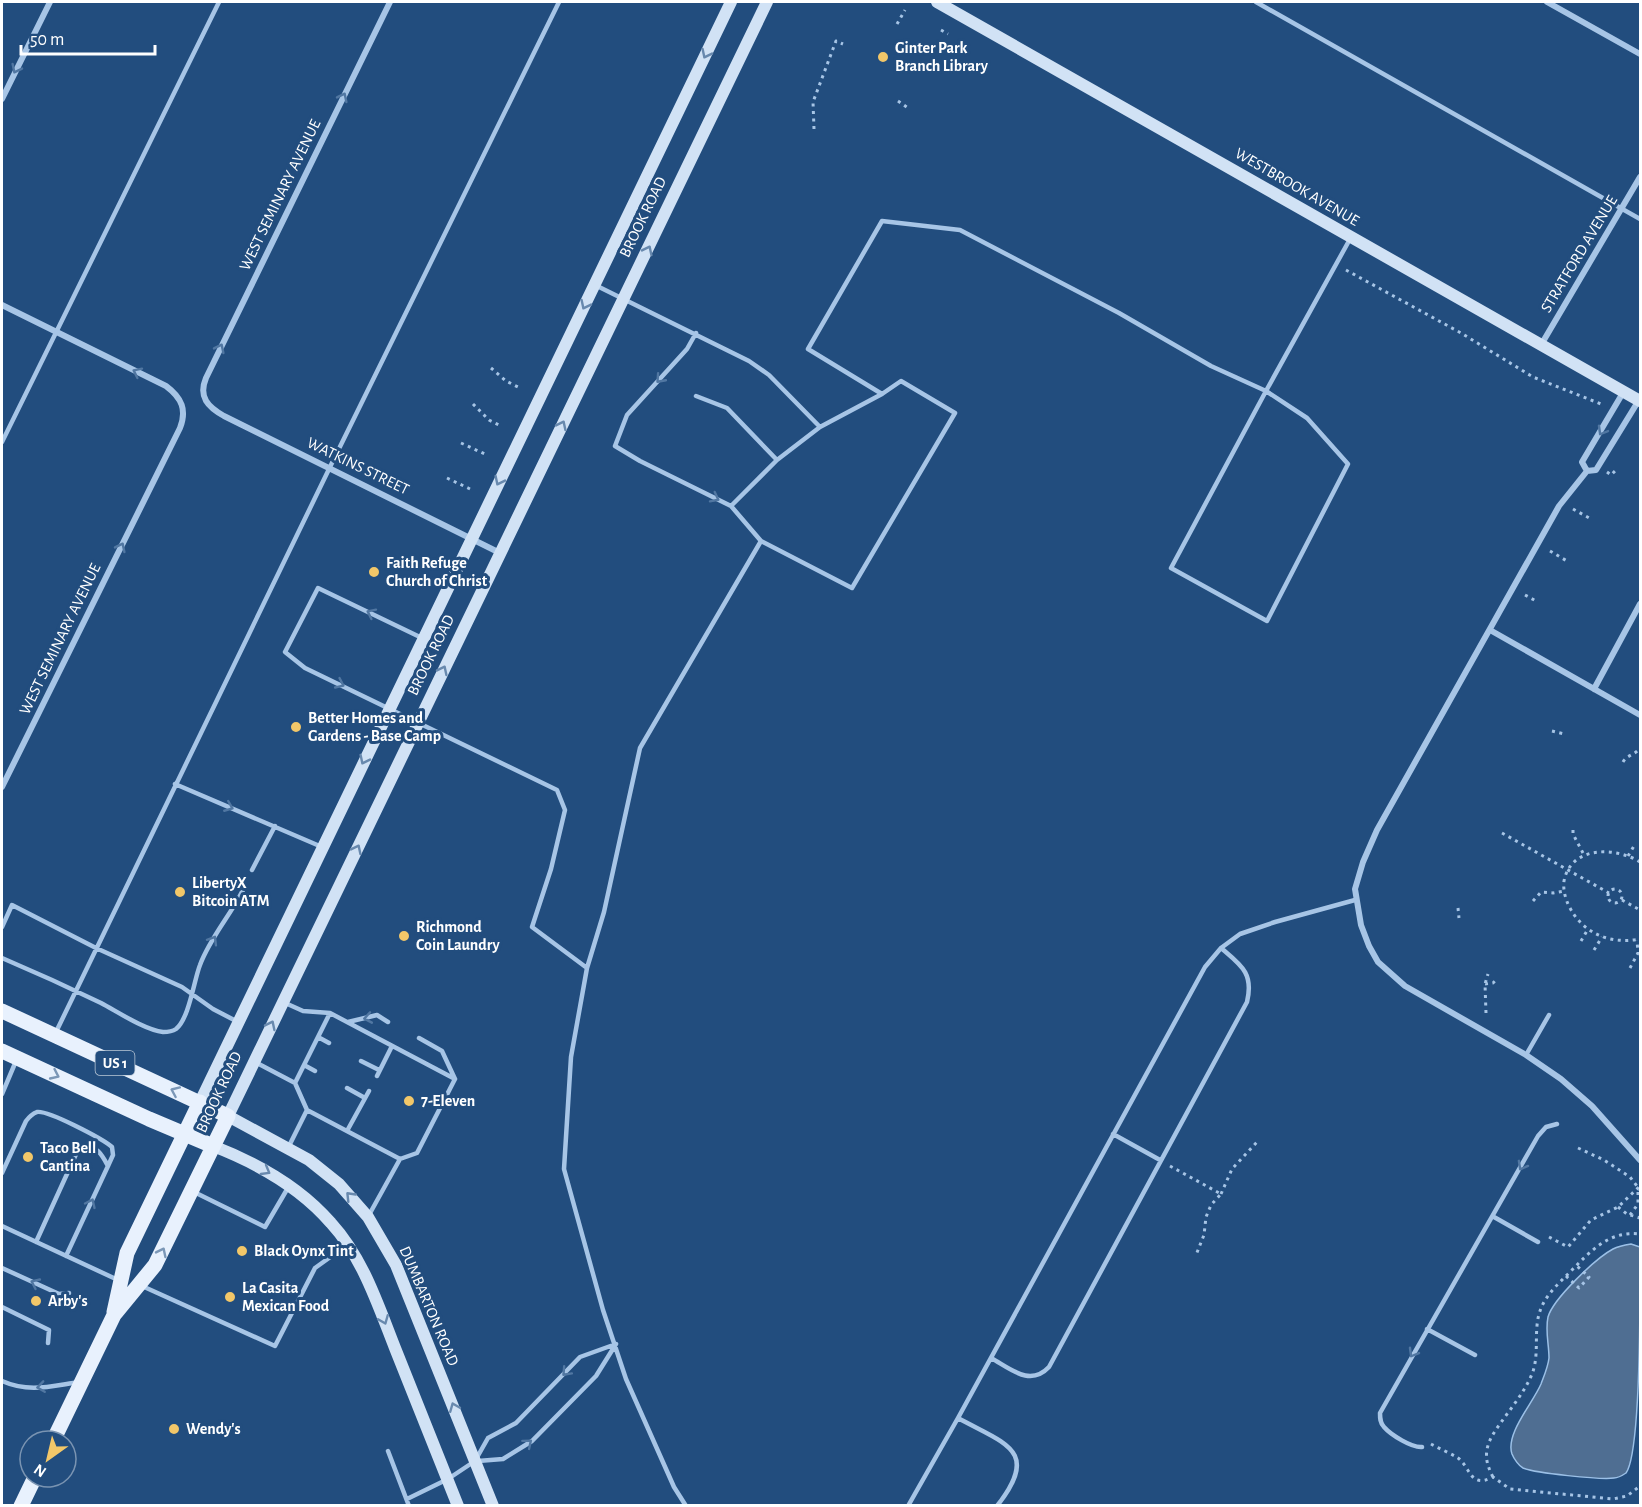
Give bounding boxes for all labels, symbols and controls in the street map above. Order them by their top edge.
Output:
scale bar [21,18,154,56]
text: 50 m [30,31,64,49]
place label: Ginter Park Branch Library [895,40,989,75]
one-way arrow [702,48,714,59]
marker: Ginter Park Branch Library [876,50,890,64]
one-way arrow [12,63,24,74]
one-way arrow [336,93,348,104]
street label: WEST SEMINARY AVENUE [236,117,324,273]
street label: WESTBROOK AVENUE [1232,145,1362,229]
street label: BROOK ROAD [617,174,669,260]
street label: STRATFORD AVENUE [1538,192,1620,315]
one-way arrow [640,245,652,256]
one-way arrow [580,299,592,310]
one-way arrow [213,343,225,354]
one-way arrow [132,367,143,379]
one-way arrow [656,372,667,382]
one-way arrow [555,420,567,431]
one-way arrow [1597,425,1609,436]
street label: WATKINS STREET [304,434,412,498]
one-way arrow [495,474,507,485]
one-way arrow [709,490,720,502]
one-way arrow [114,542,125,553]
place label: Faith Refuge Church of Christ [386,555,488,589]
street label: WEST SEMINARY AVENUE [16,561,104,717]
marker: Faith Refuge Church of Christ [367,565,381,579]
one-way arrow [366,609,377,621]
street label: BROOK ROAD [405,612,457,698]
one-way arrow [436,666,448,677]
one-way arrow [334,677,345,689]
place label: Better Homes and Gardens - Base Camp [308,710,441,744]
marker: Better Homes and Gardens - Base Camp [289,720,303,734]
one-way arrow [359,754,371,765]
one-way arrow [223,800,234,812]
one-way arrow [349,845,361,856]
place label: LibertyX Bitcoin ATM [192,875,269,909]
marker: LibertyX Bitcoin ATM [173,885,187,899]
place label: Richmond Coin Laundry [416,919,500,954]
marker: Richmond Coin Laundry [397,929,411,943]
one-way arrow [205,936,217,946]
one-way arrow [363,1011,373,1024]
one-way arrow [264,1020,276,1031]
street label: BROOK ROAD [193,1049,245,1135]
road number: US 1 [96,1051,134,1075]
one-way arrow [48,1068,59,1080]
one-way arrow [171,1086,182,1098]
place label: 7-Eleven [421,1093,475,1109]
marker: 7-Eleven [402,1094,416,1108]
place label: Taco Bell Cantina [40,1140,96,1174]
marker: Taco Bell Cantina [21,1150,35,1164]
one-way arrow [1518,1160,1529,1171]
one-way arrow [260,1164,270,1175]
one-way arrow [346,1192,357,1203]
one-way arrow [84,1199,96,1210]
place label: Black Oynx Tint [254,1243,354,1260]
marker: Black Oynx Tint [235,1244,249,1258]
street label: DUMBARTON ROAD [397,1244,461,1368]
one-way arrow [154,1247,166,1258]
one-way arrow [30,1278,41,1290]
place label: La Casita Mexican Food [242,1280,330,1314]
marker: La Casita Mexican Food [223,1290,237,1304]
place label: Arby's [48,1293,88,1310]
marker: Arby's [29,1294,43,1308]
one-way arrow [377,1314,389,1325]
one-way arrow [1409,1347,1421,1357]
one-way arrow [562,1365,573,1376]
one-way arrow [36,1381,46,1393]
one-way arrow [449,1402,461,1413]
place label: Wendy's [186,1421,241,1438]
marker: Wendy's [167,1422,181,1436]
north arrow [18,1429,78,1489]
one-way arrow [522,1439,533,1450]
text: N [31,1461,49,1480]

